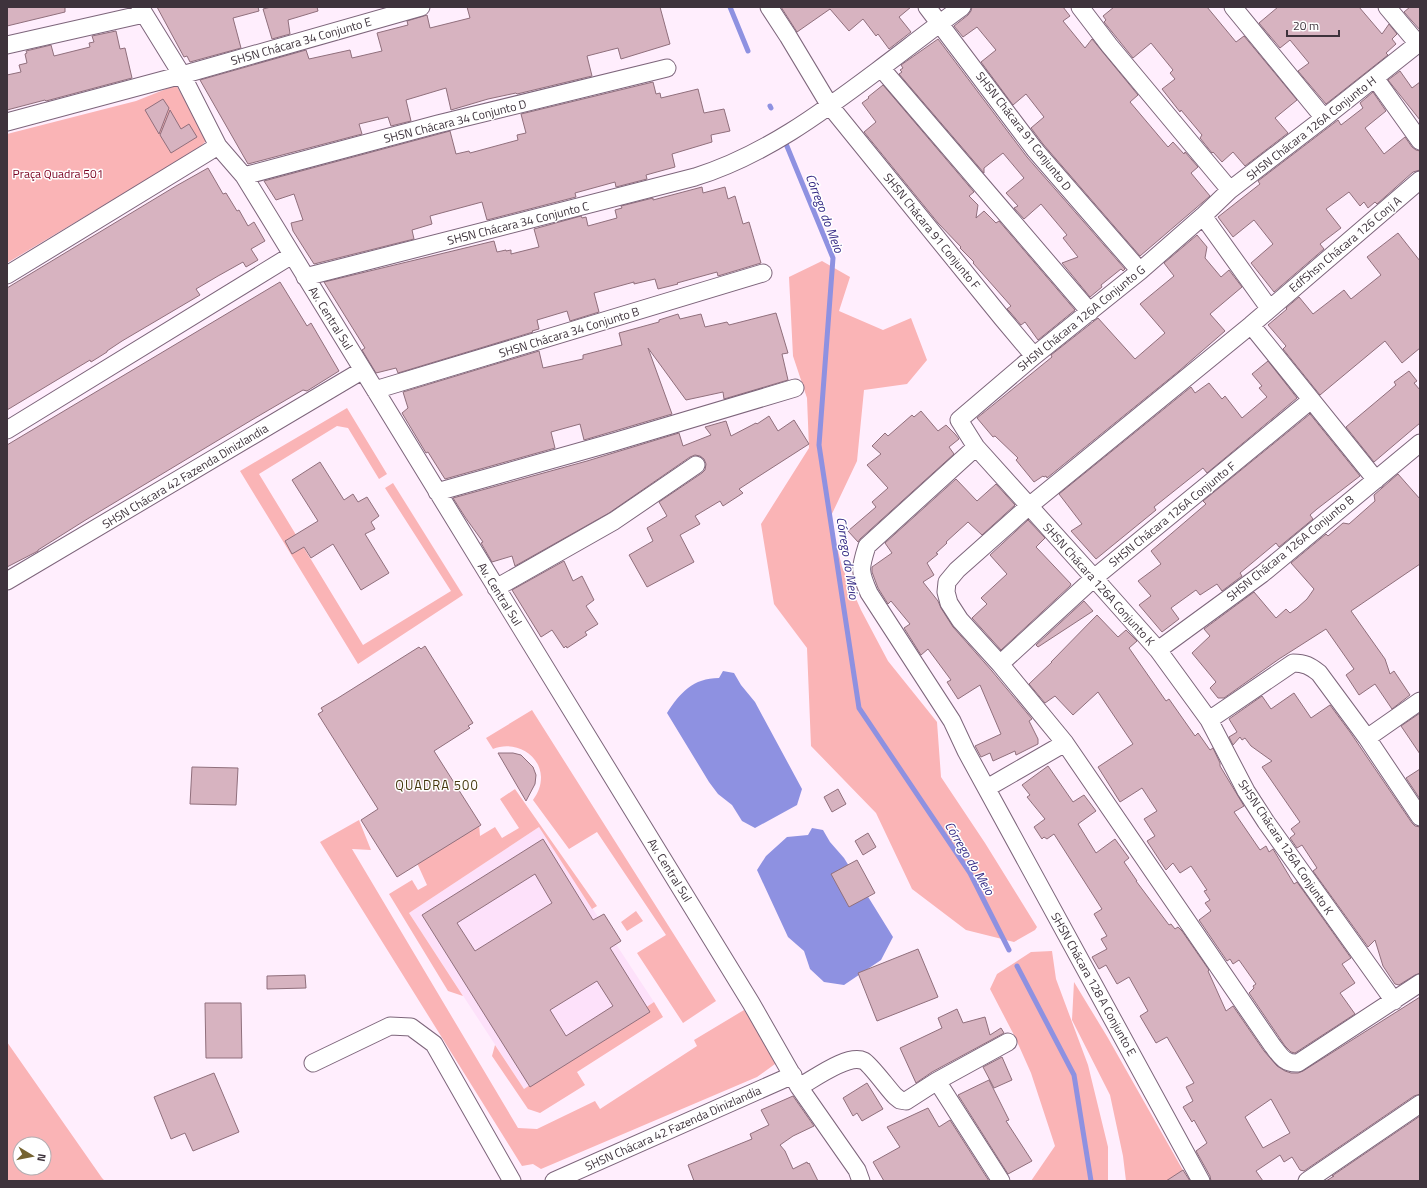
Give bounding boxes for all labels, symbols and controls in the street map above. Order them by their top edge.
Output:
street label: SHSN Chácara 34 Conjunto E [228,12,374,70]
scale bar [1287,12,1339,38]
text: 20 m [1293,16,1319,35]
street label: SHSN Chácara 91 Conjunto D [971,67,1077,195]
street label: SHSN Chácara 126A Conjunto H [1242,71,1380,185]
street label: SHSN Chácara 34 Conjunto D [382,94,529,148]
park label: Praça Quadra 501 [13,164,103,183]
street label: SHSN Chácara 91 Conjunto F [879,169,985,293]
water label: Córrego do Meio [801,171,849,256]
street label: EdfShsn Chácara 126 Conj A [1285,191,1405,297]
street label: SHSN Chácara 34 Conjunto C [445,196,591,250]
street label: SHSN Chácara 126A Conjunto G [1013,260,1149,376]
street label: Av. Central Sul [304,283,358,353]
street label: SHSN Chácara 34 Conjunto B [496,302,642,362]
street label: SHSN Chácara 42 Fazenda Dinizlandia [98,419,272,533]
street label: SHSN Chácara 126A Conjunto F [1104,457,1240,571]
street label: SHSN Chácara 126A Conjunto B [1222,490,1358,606]
water label: Córrego do Meio [832,515,864,601]
street label: SHSN Chácara 126A Conjunto K [1039,518,1160,650]
street label: Av. Central Sul [473,559,527,629]
district label: QUADRA 500 [395,775,479,795]
street label: SHSN Chácara 126A Conjunto K [1234,776,1339,919]
water label: Córrego do Meio [940,817,1000,899]
street label: Av. Central Sul [643,835,697,905]
street label: SHSN Chácara 128 A Conjunto E [1046,909,1142,1060]
street label: SHSN Chácara 42 Fazenda Dinizlandia [582,1080,764,1176]
north arrow [12,1136,52,1176]
text: N [33,1153,50,1163]

